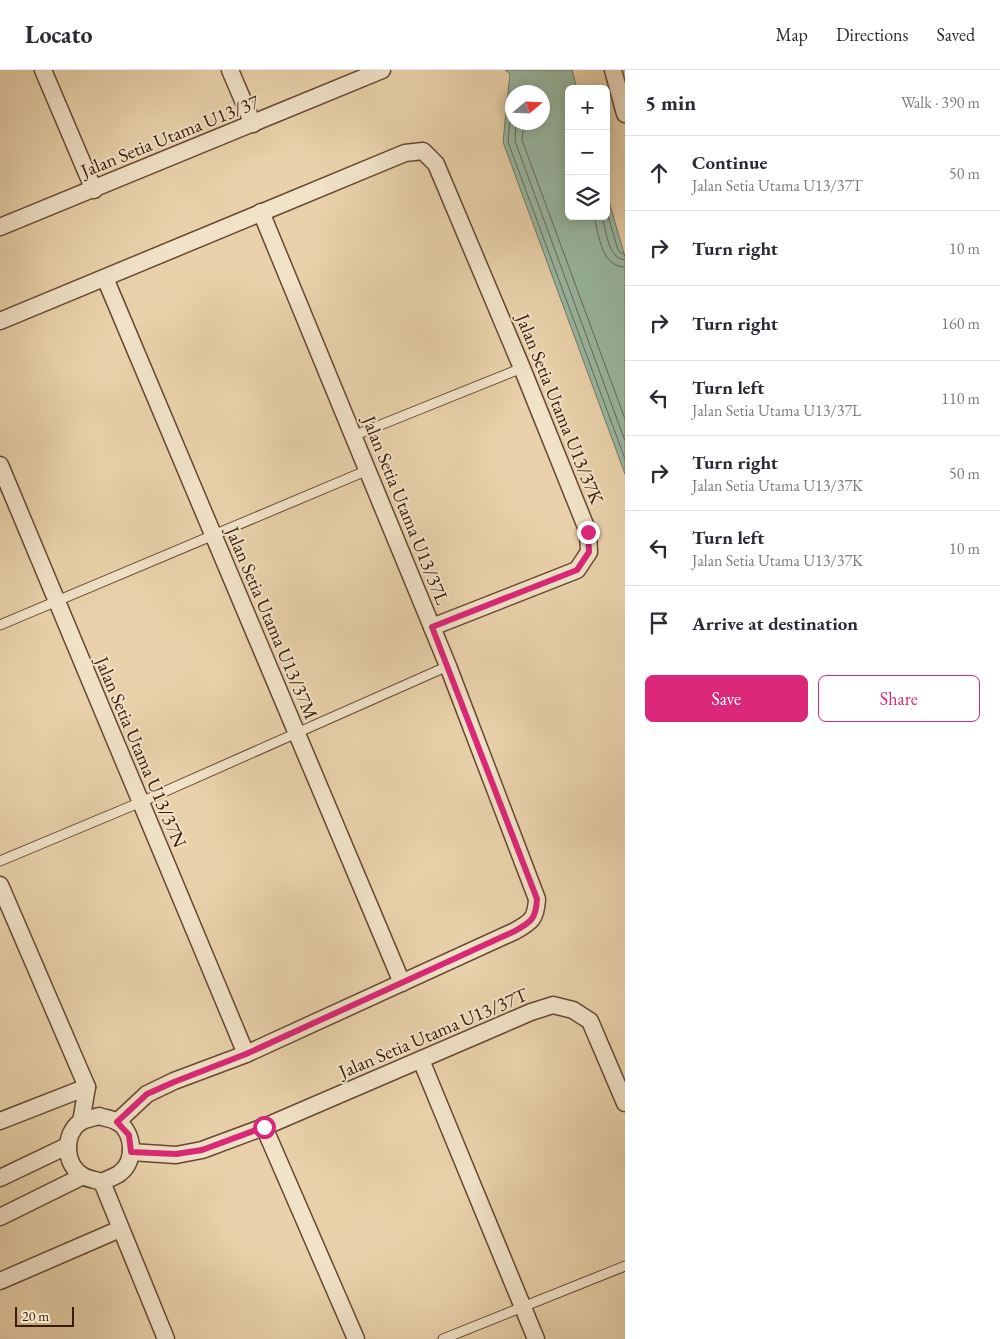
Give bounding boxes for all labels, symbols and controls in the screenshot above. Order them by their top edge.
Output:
text: Locato [25,19,93,50]
text: Map [776,23,808,46]
text: Directions [836,23,908,46]
text: Saved [936,23,975,46]
north arrow [505,85,550,130]
map controls [565,85,610,220]
button: + [565,85,610,130]
street label: Jalan Setia Utama U13/37 [75,88,264,184]
text: 5 min [645,89,696,116]
text: Walk · 390 m [901,92,980,113]
button: − [565,130,610,175]
text: Continue [692,150,767,175]
icon: ahead [645,159,673,187]
text: 50 m [949,163,980,184]
button: layers [565,175,610,220]
text: Jalan Setia Utama U13/37T [692,175,863,196]
icon: right [645,234,673,262]
text: Turn right [692,236,778,261]
text: 10 m [949,238,980,259]
street label: Jalan Setia Utama U13/37K [510,308,610,509]
icon: right [645,309,673,337]
text: Turn right [692,311,778,336]
text: 160 m [941,313,980,334]
text: Turn left [692,375,764,400]
icon: left [645,384,673,412]
text: 110 m [941,388,980,409]
text: Jalan Setia Utama U13/37L [692,400,861,421]
street label: Jalan Setia Utama U13/37L [356,410,455,608]
text: Turn right [692,450,778,475]
icon: right [645,459,673,487]
text: 50 m [949,463,980,484]
text: Jalan Setia Utama U13/37K [692,475,863,496]
street label: Jalan Setia Utama U13/37M [219,521,324,723]
route end [577,521,600,544]
text: Turn left [692,525,764,550]
icon: left [645,534,673,562]
text: 10 m [949,538,980,559]
text: Jalan Setia Utama U13/37K [692,550,863,571]
icon: arrive [645,609,673,637]
text: Arrive at destination [692,611,858,636]
street label: Jalan Setia Utama U13/37N [89,651,193,851]
button: Save [645,675,808,722]
button: Share [818,675,980,722]
street label: Jalan Setia Utama U13/37T [333,982,531,1085]
route start [253,1116,276,1139]
scale bar [15,1304,74,1327]
text: 20 m [22,1307,49,1325]

